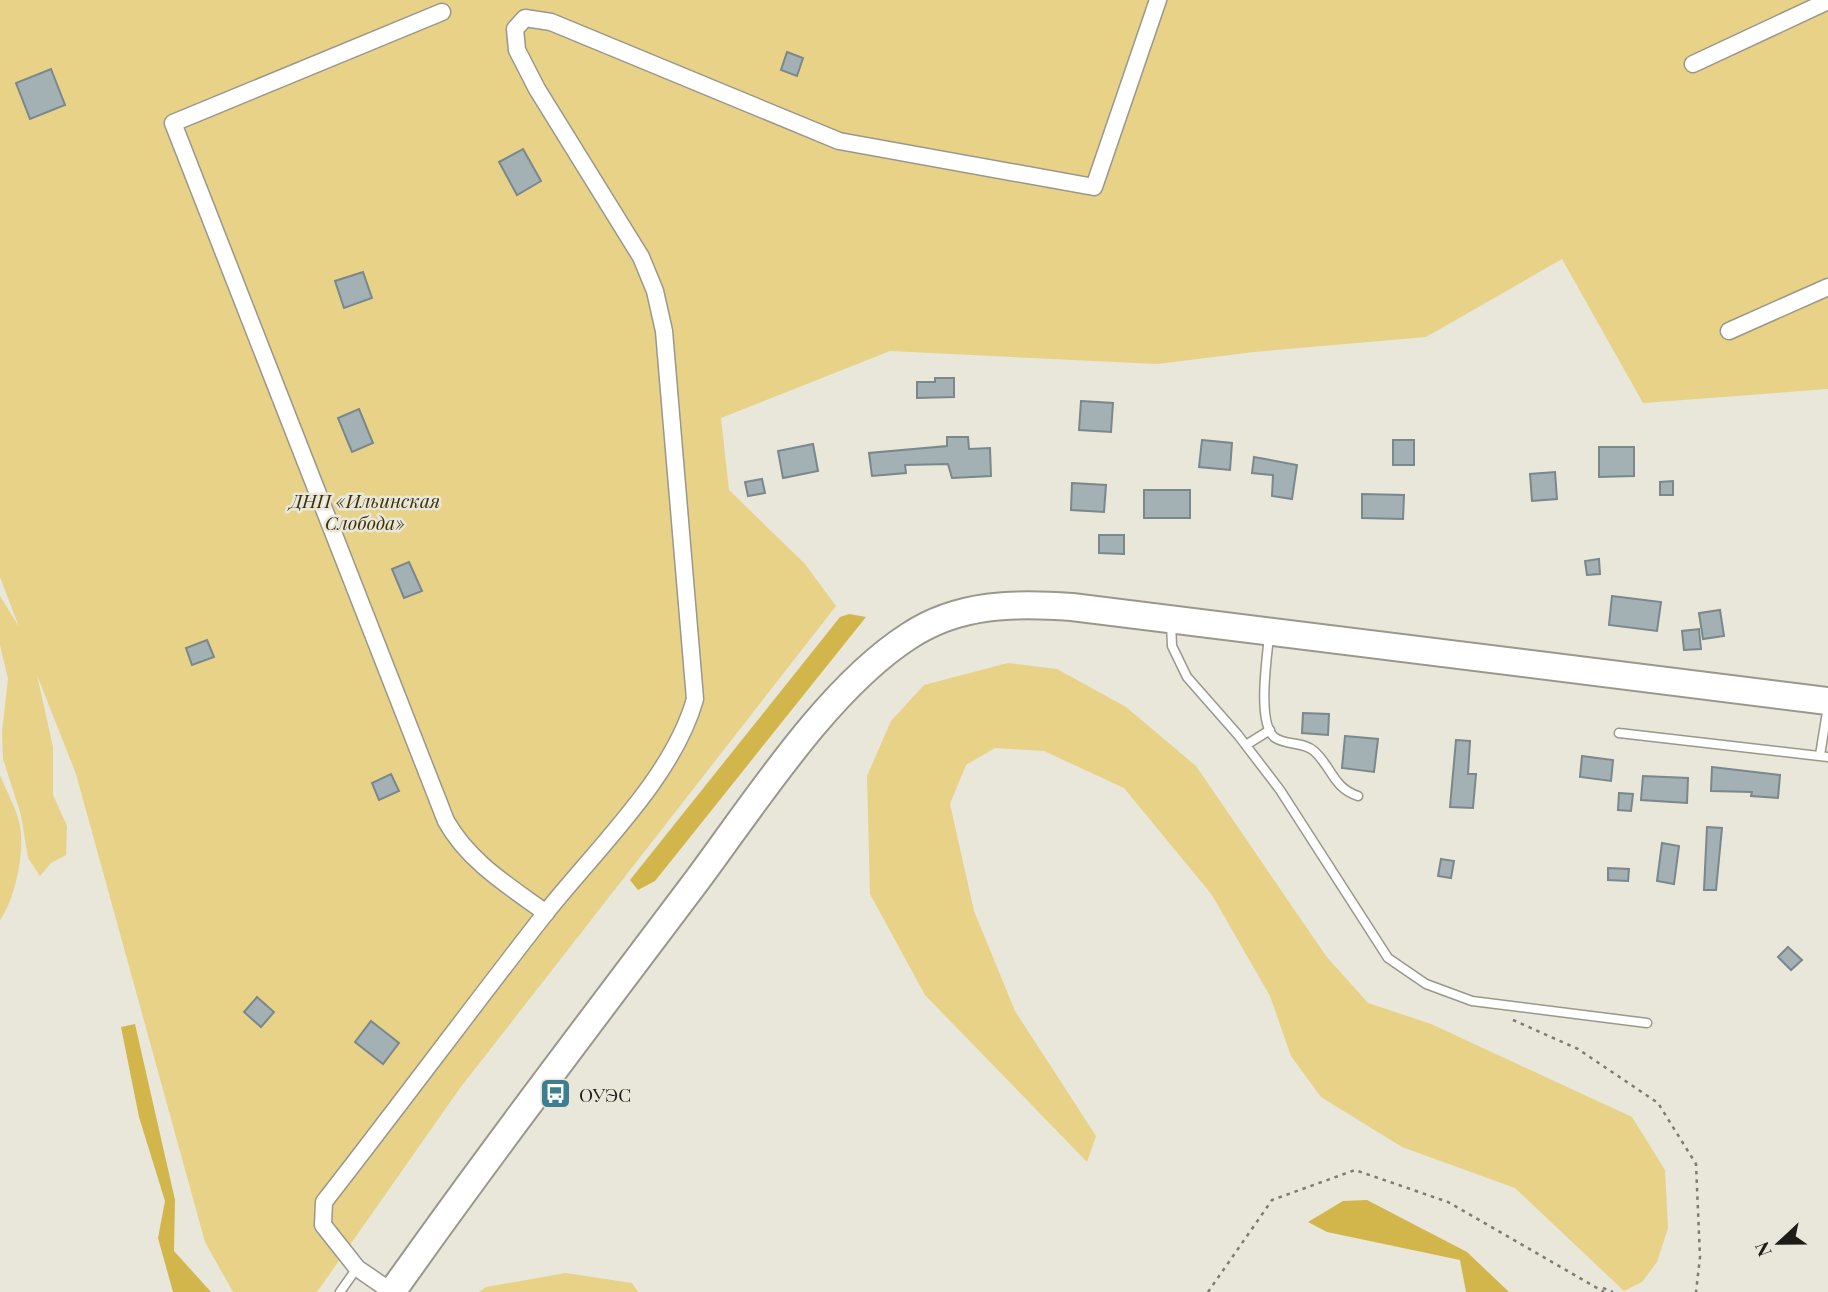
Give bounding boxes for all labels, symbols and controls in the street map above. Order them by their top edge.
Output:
park label: ДНП «Ильинская Слобода» [287,487,440,535]
bus stop icon: ОУЭС [539,1077,573,1111]
place label: ОУЭС [579,1081,631,1107]
north arrow [1744,1208,1814,1278]
text: N [1748,1238,1777,1261]

